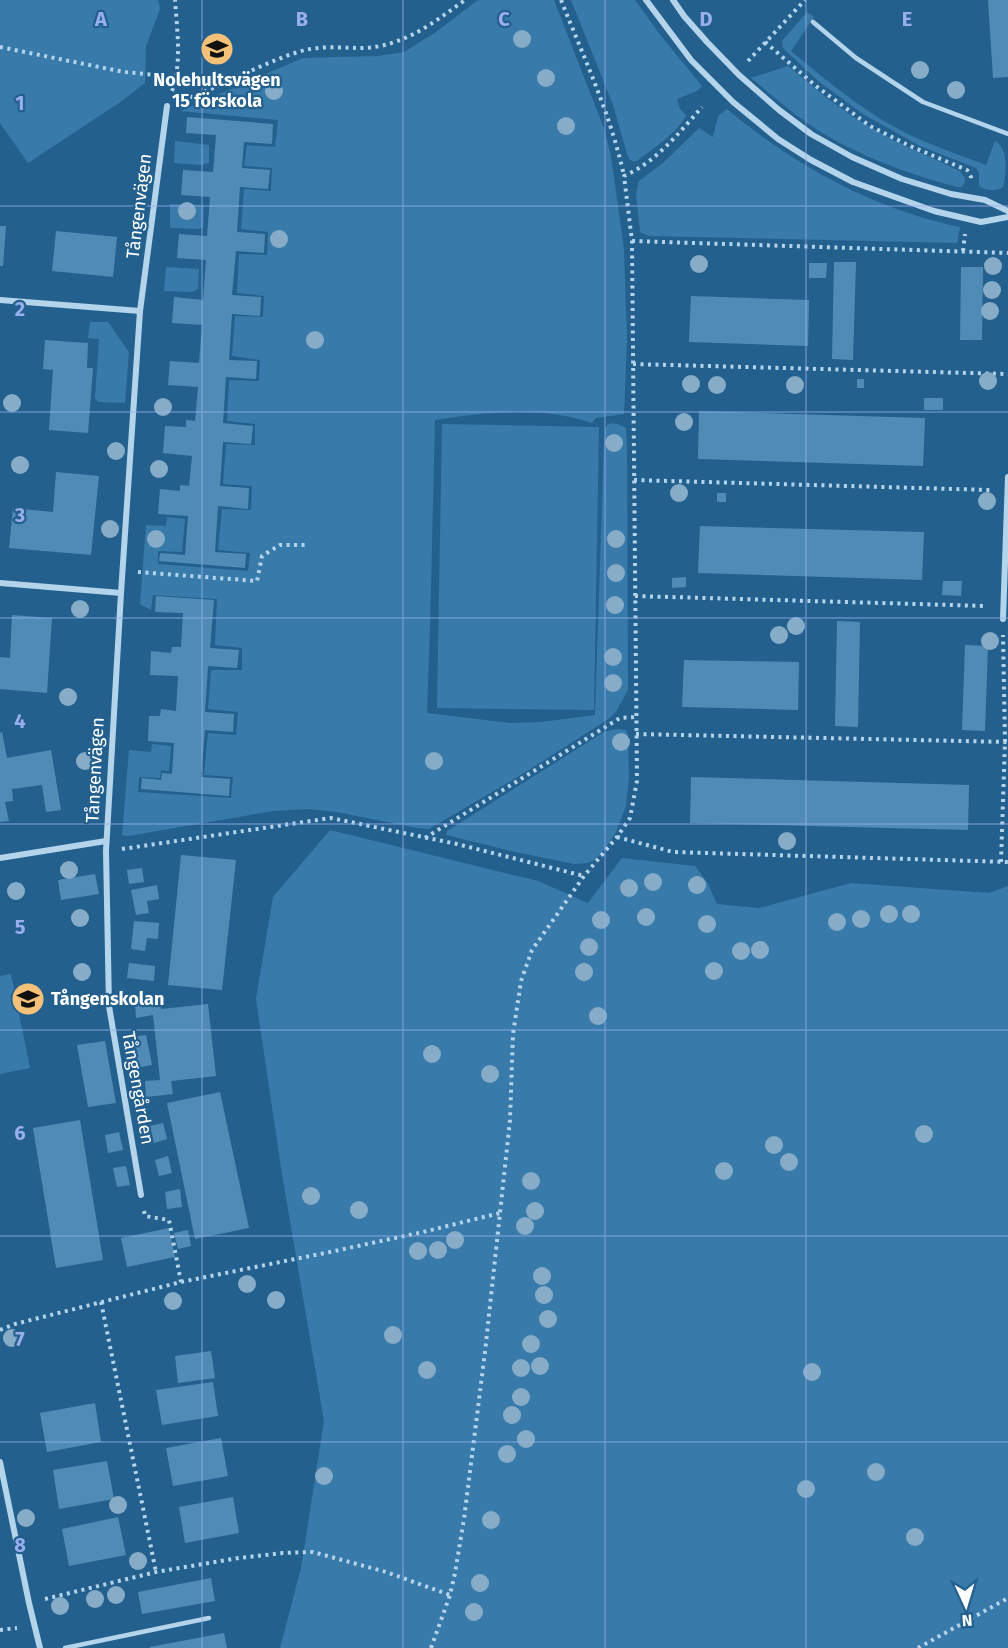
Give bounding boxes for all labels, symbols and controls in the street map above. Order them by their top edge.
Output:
text: A [94,7,108,31]
text: B [296,7,308,31]
text: C [498,7,510,31]
text: D [699,7,713,31]
text: E [902,7,912,31]
school or university icon: Nolehultsvägen 15 förskola [199,31,235,67]
place label: Nolehultsvägen 15 förskola [153,69,281,112]
text: 1 [15,91,25,115]
street label: Tångenvägen [122,152,156,260]
text: 2 [15,297,25,321]
text: 3 [14,503,25,527]
text: 4 [14,709,26,733]
street label: Tångenvägen [81,717,109,823]
text: 5 [15,915,26,939]
school or university icon: Tångenskolan [10,981,46,1017]
place label: Tångenskolan [51,988,164,1010]
street label: Tångengården [117,1030,159,1146]
text: 6 [14,1121,26,1145]
text: 7 [15,1327,25,1351]
text: 8 [14,1533,26,1557]
north arrow [936,1576,996,1636]
text: N [961,1611,973,1630]

